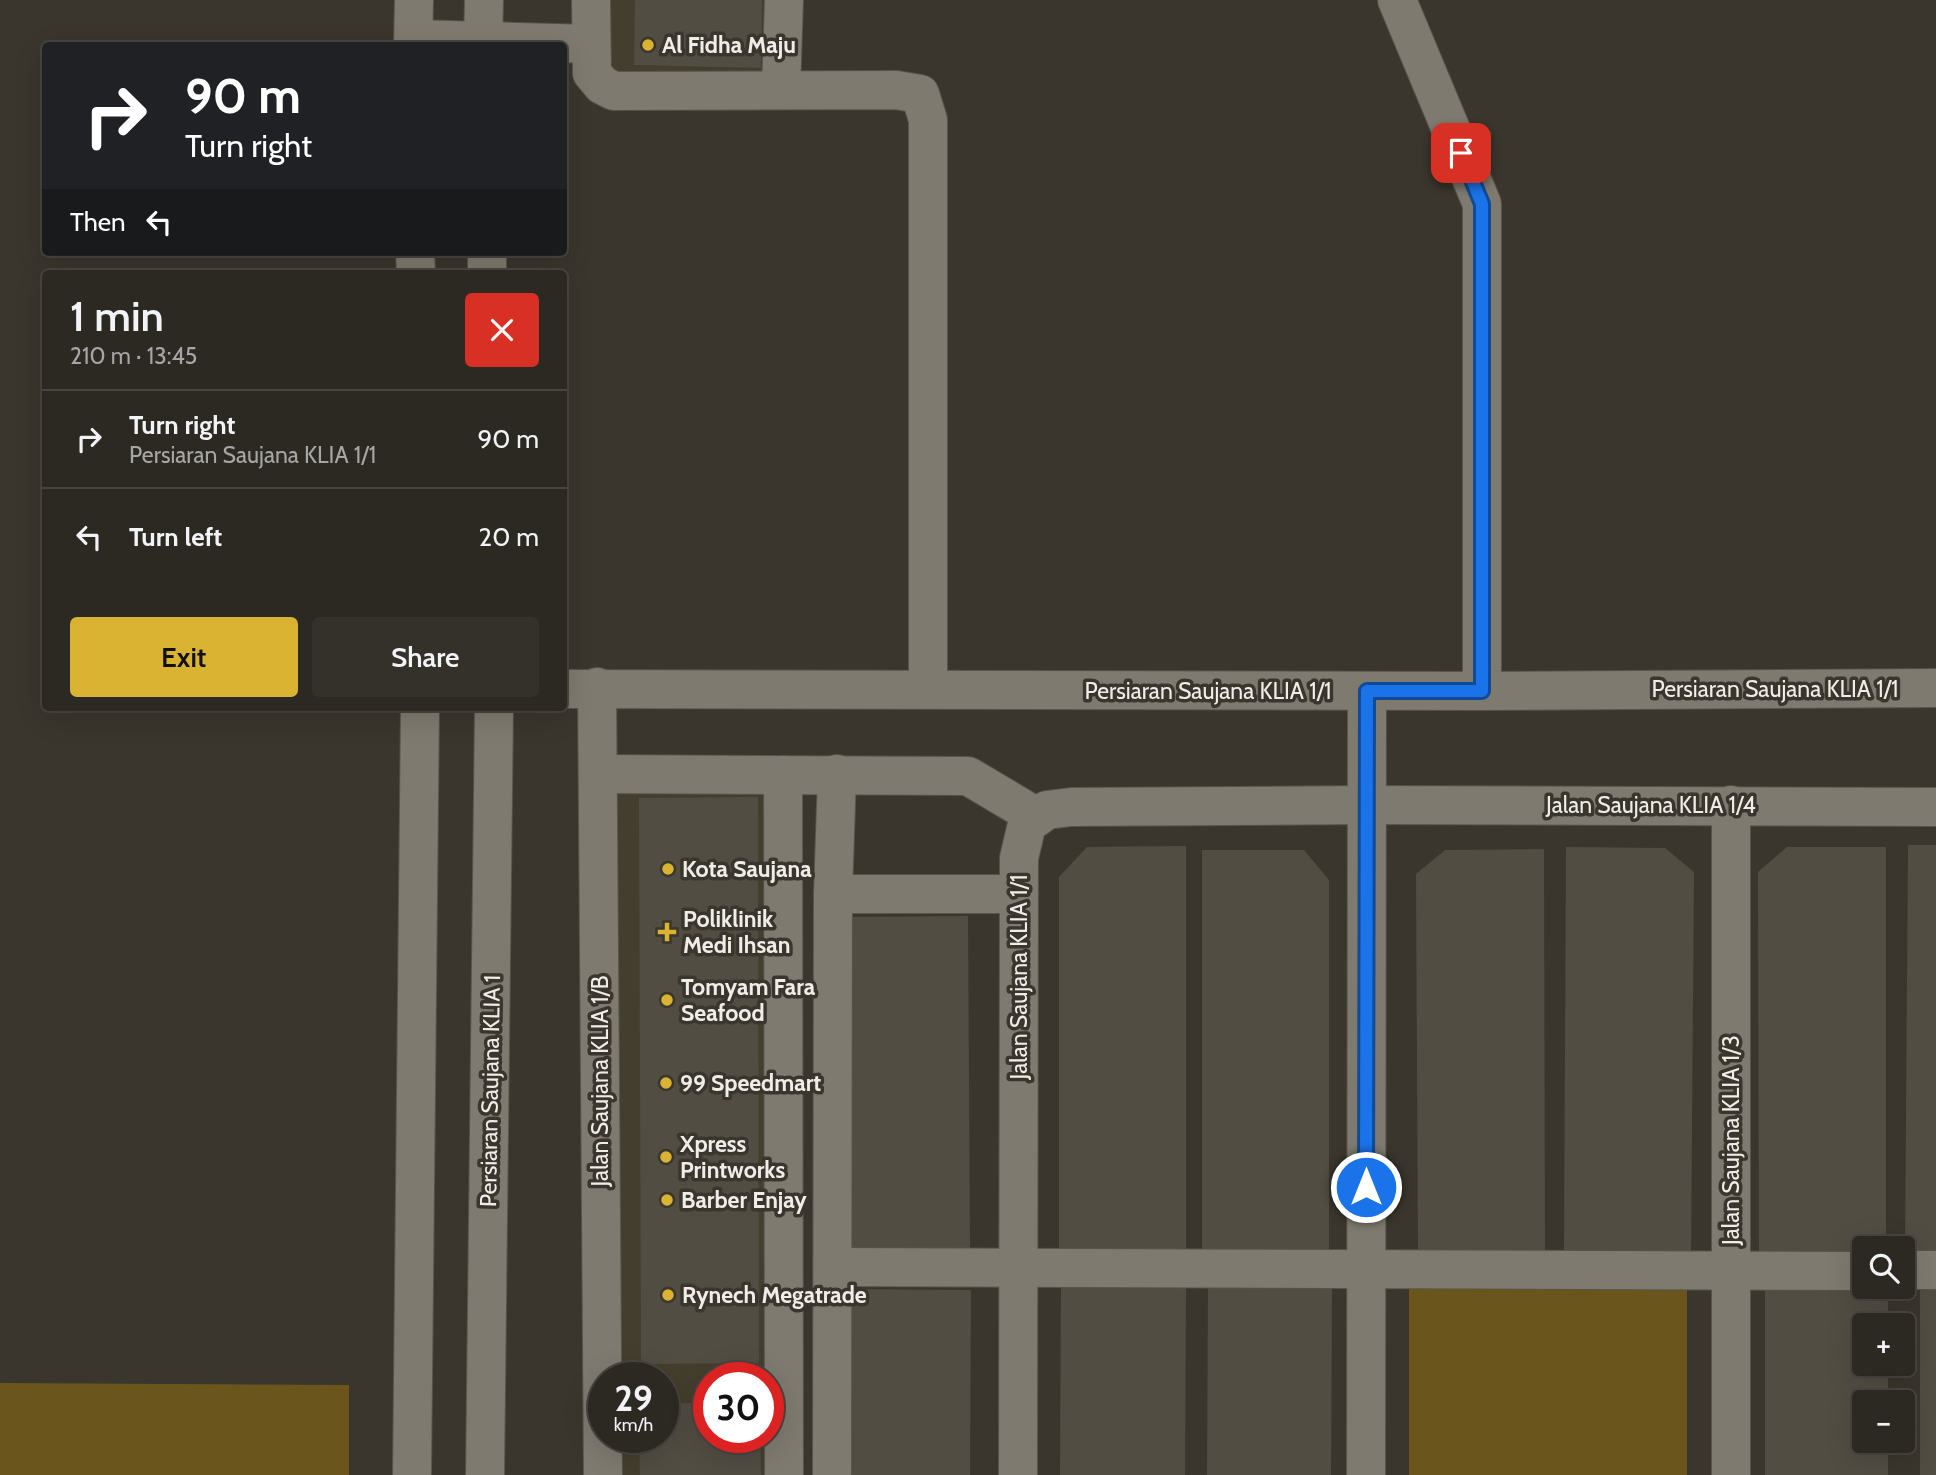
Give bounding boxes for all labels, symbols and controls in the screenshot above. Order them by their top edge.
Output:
place label: Al Fidha Maju [662,31,796,59]
marker: Al Fidha Maju [640,37,656,53]
text: 90 m [185,66,301,125]
icon: right [70,70,161,161]
pin [1431,123,1491,183]
text: Turn right [185,126,312,165]
icon: arrive [1442,134,1480,172]
icon: left [140,203,178,241]
text: Then [70,206,126,238]
text: 1 min [70,290,164,342]
button: close [465,293,539,367]
text: 210 m · 13:45 [70,342,197,370]
text: Turn right [129,409,235,441]
icon: right [70,420,108,458]
text: 90 m [477,423,539,455]
text: Persiaran Saujana KLIA 1/1 [129,441,376,469]
icon: left [70,518,108,556]
text: Turn left [129,521,222,553]
text: 20 m [479,521,539,553]
button: Exit [70,617,298,697]
button: Share [312,617,539,697]
street label: Persiaran Saujana KLIA 1/1 [1651,675,1899,703]
street label: Persiaran Saujana KLIA 1/1 [1084,677,1332,705]
street label: Jalan Saujana KLIA 1/4 [1545,791,1756,819]
place label: Kota Saujana [682,855,812,883]
marker: Kota Saujana [660,861,676,877]
street label: Jalan Saujana KLIA 1/1 [1005,875,1033,1080]
place label: Poliklinik Medi Ihsan [683,905,790,959]
marker: Poliklinik Medi Ihsan [657,922,677,942]
place label: Tomyam Fara Seafood [681,973,816,1027]
street label: Persiaran Saujana KLIA 1 [474,975,506,1207]
street label: Jalan Saujana KLIA 1/B [586,975,614,1188]
marker: Tomyam Fara Seafood [659,992,675,1008]
street label: Jalan Saujana KLIA 1/3 [1717,1035,1745,1246]
place label: 99 Speedmart [680,1069,821,1097]
marker: 99 Speedmart [658,1075,674,1091]
place label: Xpress Printworks [679,1130,786,1184]
marker: Xpress Printworks [658,1149,674,1165]
position arrow [1329,1150,1403,1224]
place label: Barber Enjay [681,1186,807,1214]
marker: Barber Enjay [659,1192,675,1208]
map controls [1852,1236,1915,1453]
button: search [1852,1236,1915,1299]
place label: Rynech Megatrade [682,1281,867,1309]
marker: Rynech Megatrade [660,1287,676,1303]
button: + [1852,1313,1915,1376]
speed limit sign: 30 [693,1362,784,1453]
text: 29 [614,1377,653,1420]
button: − [1852,1390,1915,1453]
text: km/h [614,1414,653,1436]

